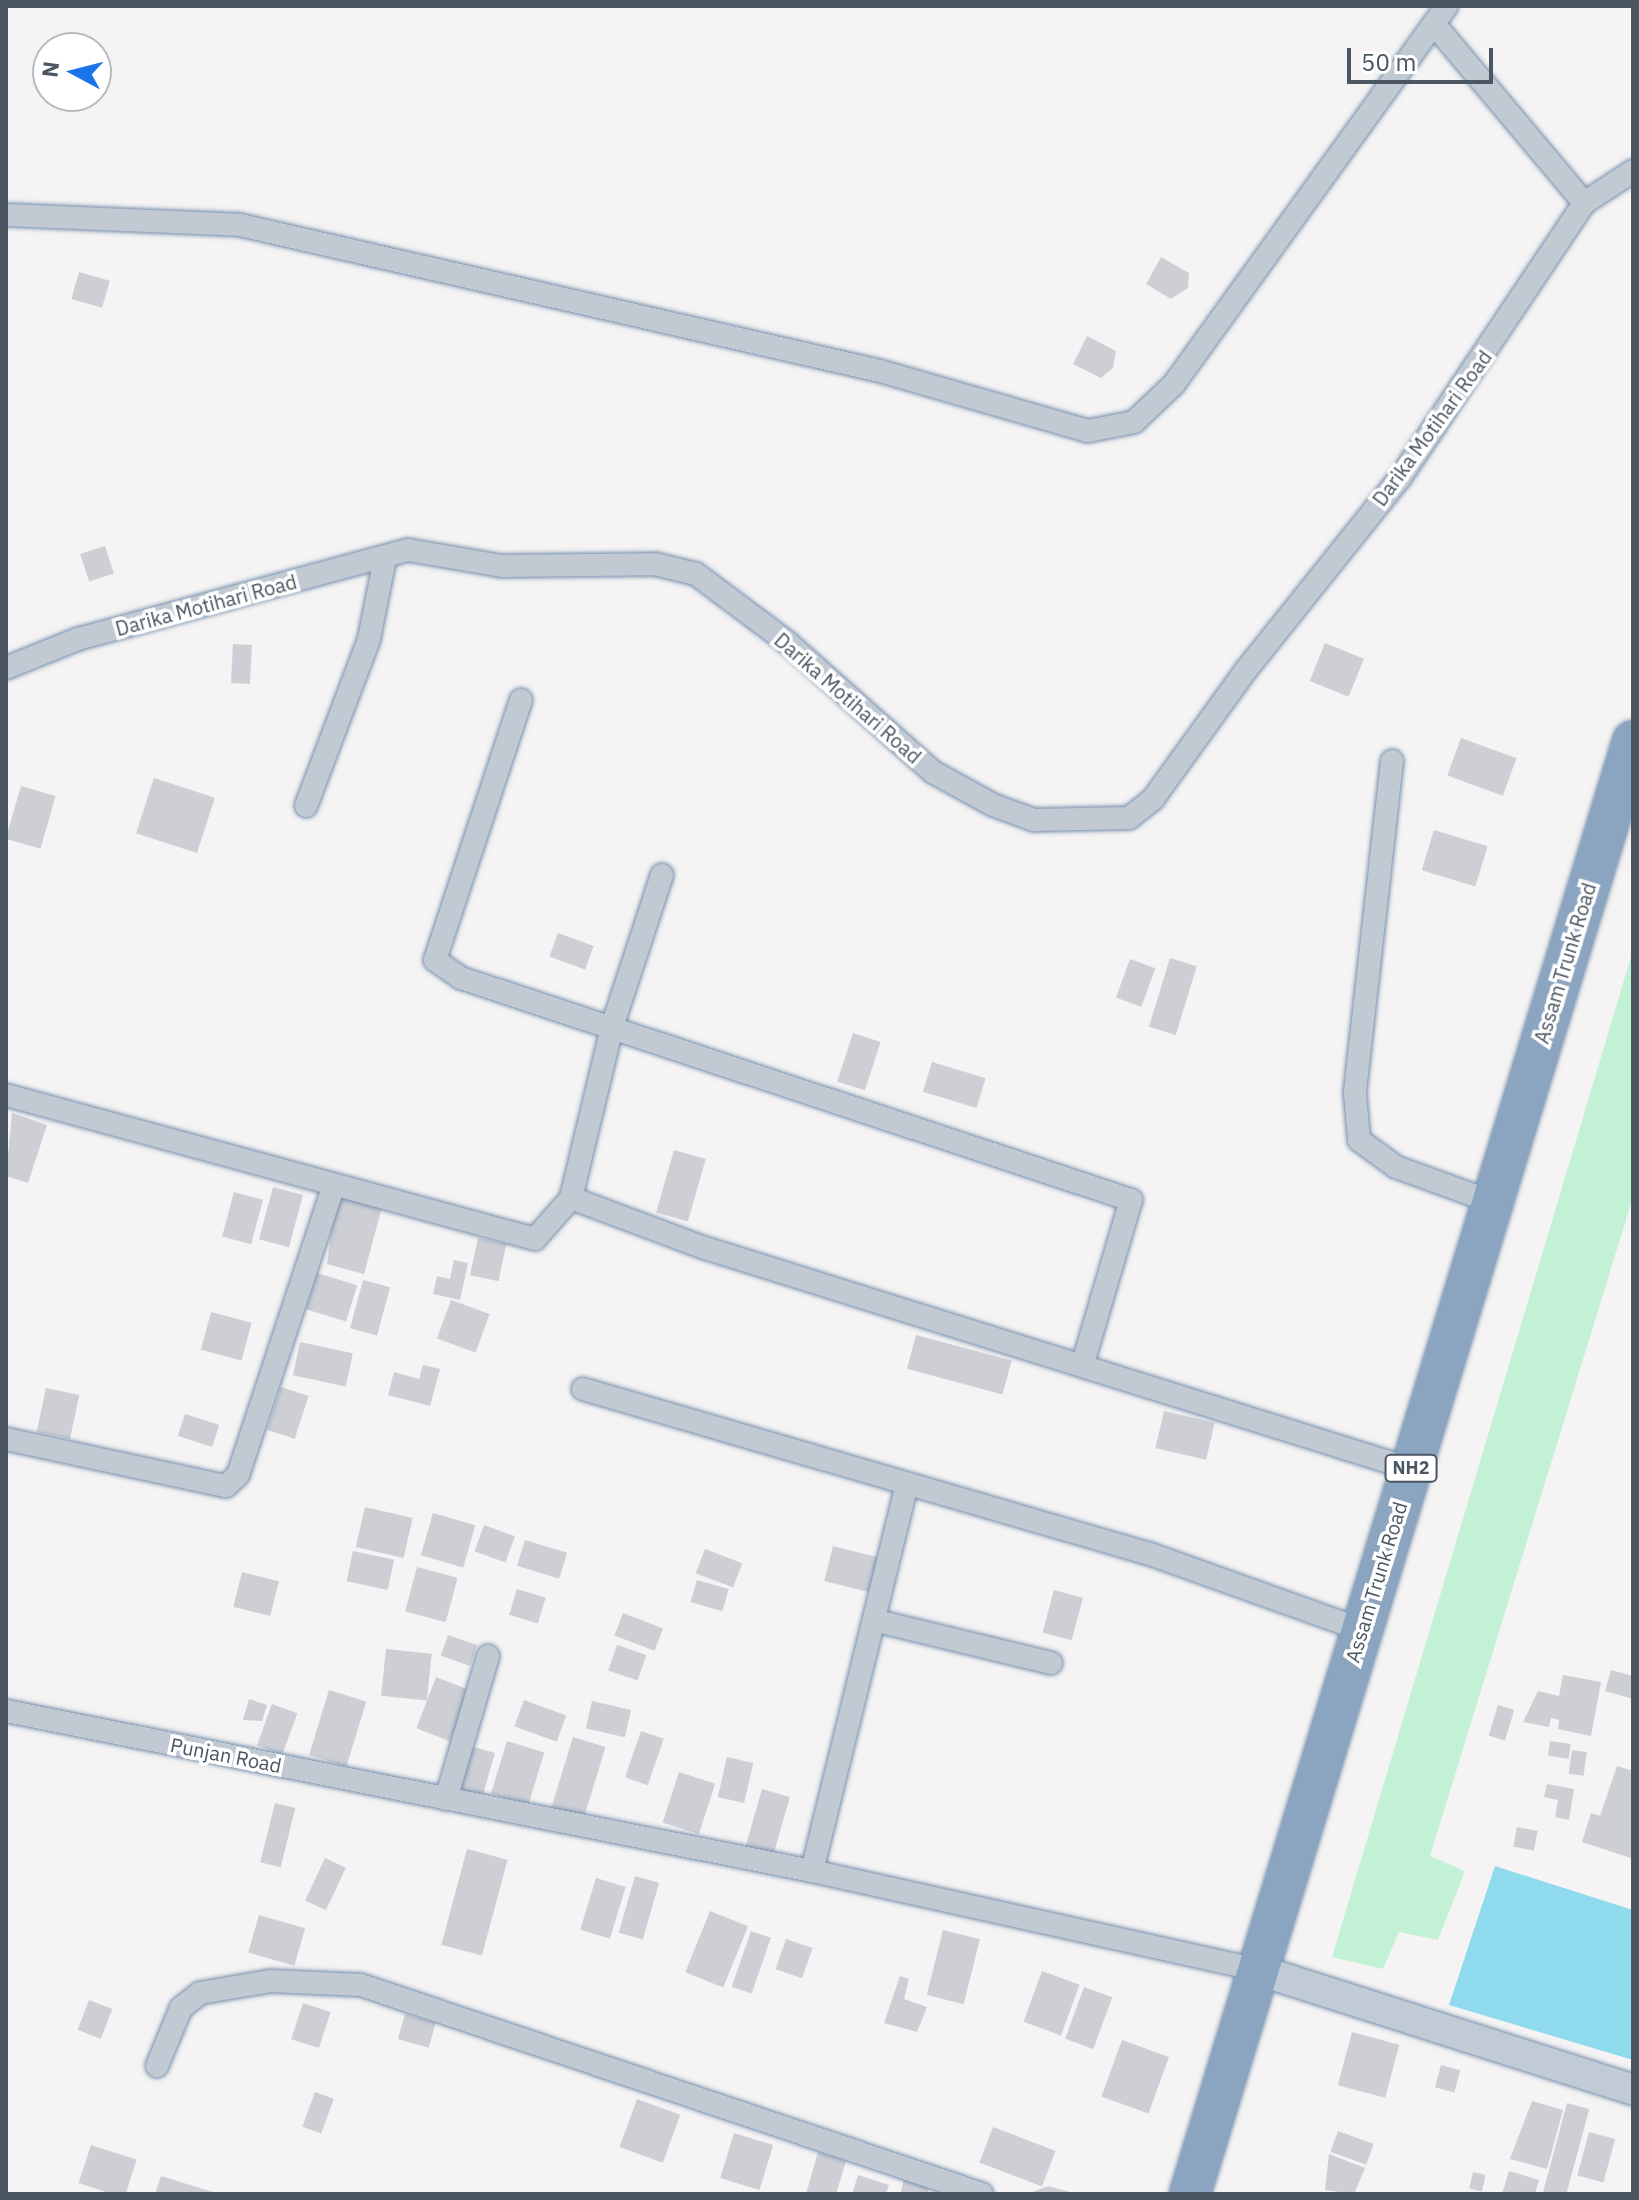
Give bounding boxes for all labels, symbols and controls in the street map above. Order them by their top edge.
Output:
north arrow [32,32,112,112]
scale bar [1351,32,1497,82]
text: 50 m [1361,46,1416,78]
text: N [34,60,65,79]
street label: Darika Motihari Road [1367,345,1497,511]
street label: Darika Motihari Road [113,569,299,641]
street label: Darika Motihari Road [770,628,926,768]
street label: Assam Trunk Road [1529,880,1601,1046]
road number: NH2 [1383,1454,1439,1482]
street label: Assam Trunk Road [1340,1499,1412,1665]
street label: Punjan Road [168,1732,284,1778]

